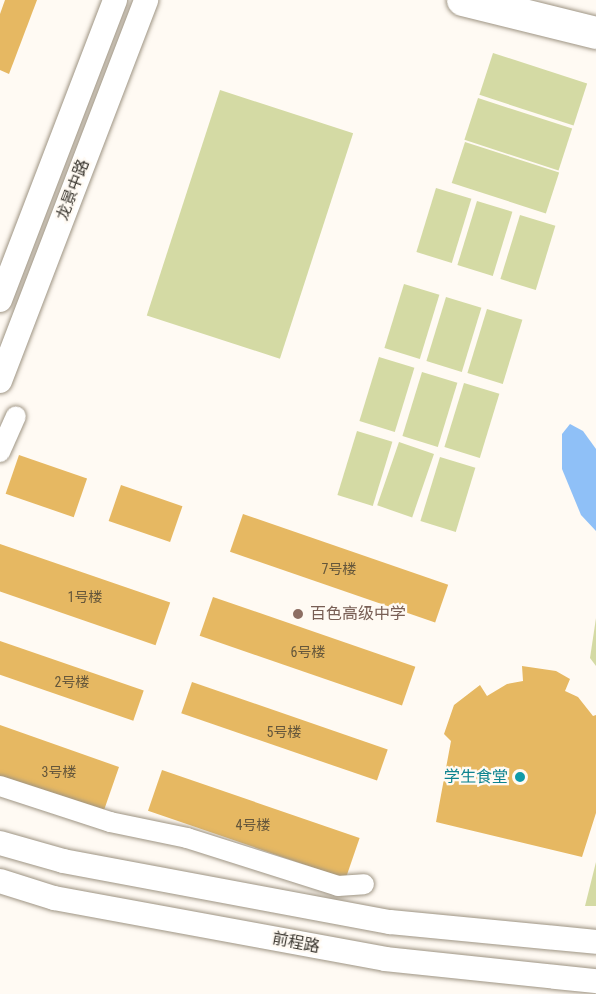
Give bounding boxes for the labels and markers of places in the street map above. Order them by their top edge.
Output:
place label: 百色高级中学 [310,604,406,624]
marker: 百色高级中学 [291,607,305,621]
place label: 学生食堂 [444,767,508,787]
marker: 学生食堂 [513,770,527,784]

